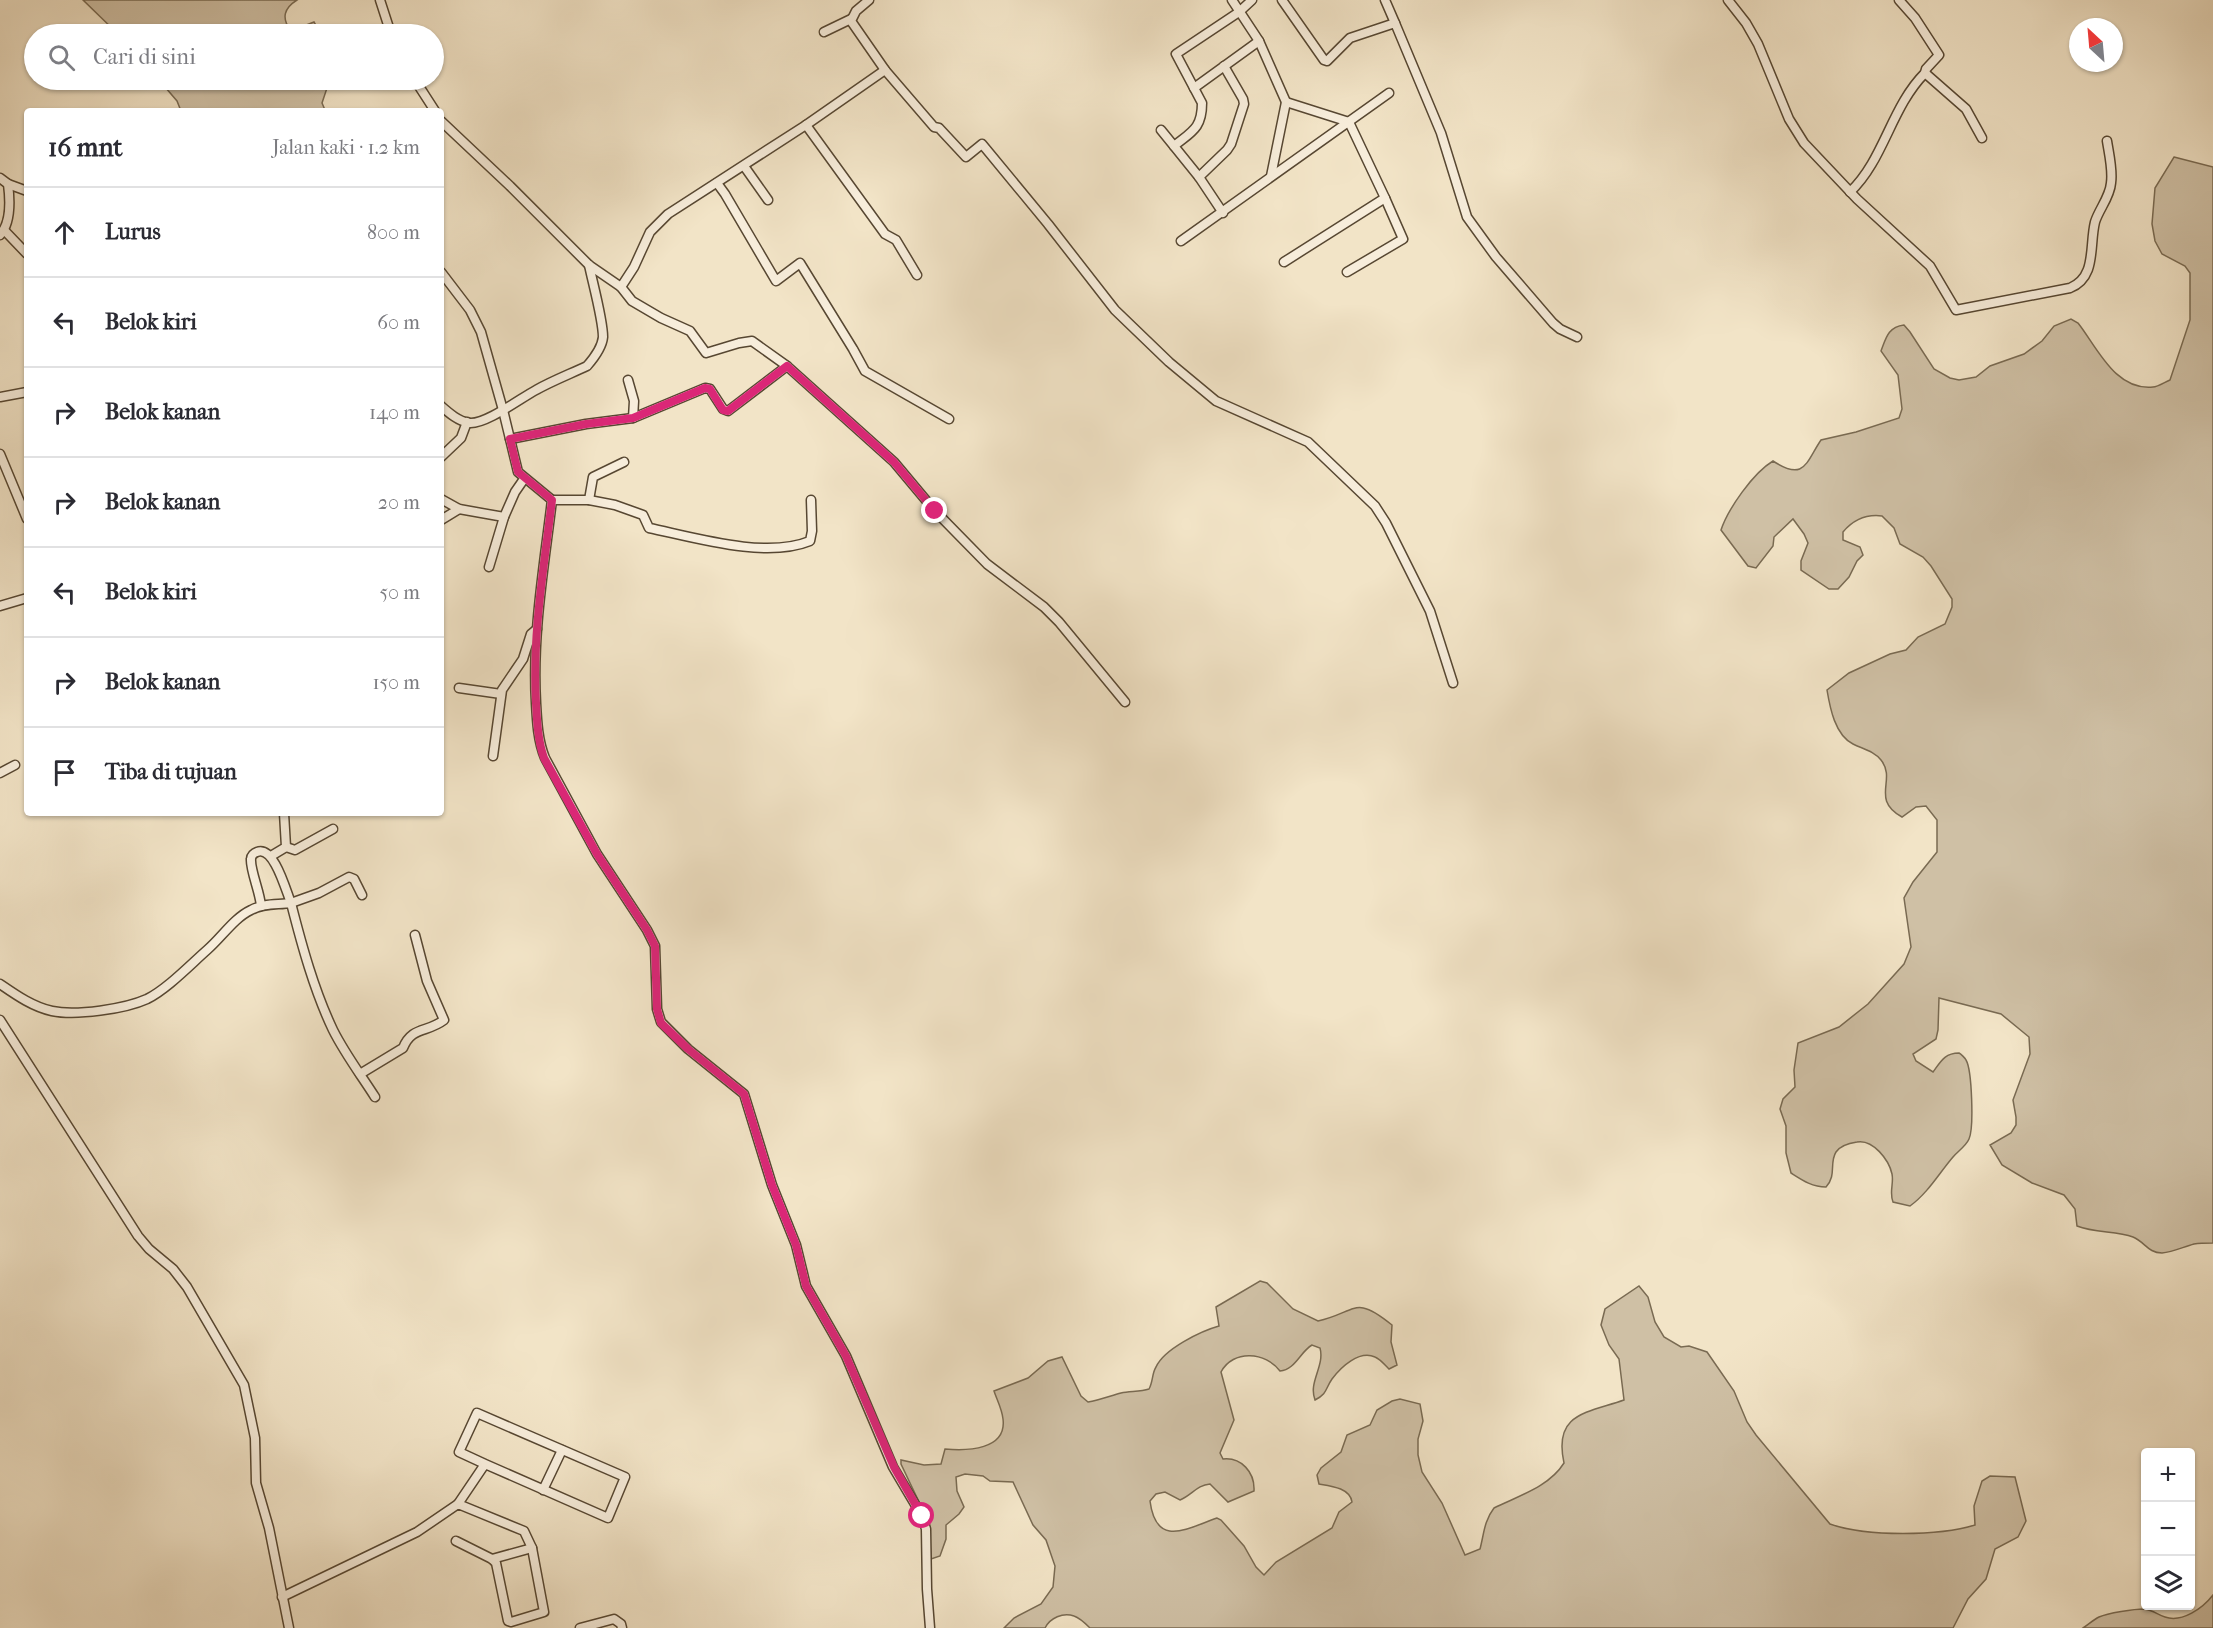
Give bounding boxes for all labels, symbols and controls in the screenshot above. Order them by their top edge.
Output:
north arrow [2069,18,2123,72]
search box [24,24,444,90]
icon: search [45,41,78,74]
text: Cari di sini [93,44,196,70]
text: 16 mnt [48,132,123,163]
text: Jalan kaki · 1.2 km [272,136,420,159]
icon: ahead [48,216,81,249]
text: Lurus [105,219,161,245]
text: 800 m [367,221,420,244]
icon: left [48,306,81,339]
text: Belok kiri [105,309,197,335]
text: 60 m [377,311,420,334]
icon: right [48,396,81,429]
text: Belok kanan [105,399,220,425]
text: 140 m [369,401,420,424]
icon: right [48,486,81,519]
text: Belok kanan [105,489,220,515]
text: 20 m [378,491,420,514]
route end [921,497,947,523]
icon: left [48,576,81,609]
text: Belok kiri [105,579,197,605]
text: 50 m [379,581,420,604]
icon: right [48,666,81,699]
text: Belok kanan [105,669,220,695]
text: 150 m [372,671,420,694]
icon: arrive [48,756,81,789]
text: Tiba di tujuan [105,759,237,785]
map controls [2141,1448,2195,1610]
button: + [2141,1448,2195,1502]
route start [908,1502,934,1528]
button: − [2141,1502,2195,1556]
button: layers [2141,1556,2195,1610]

